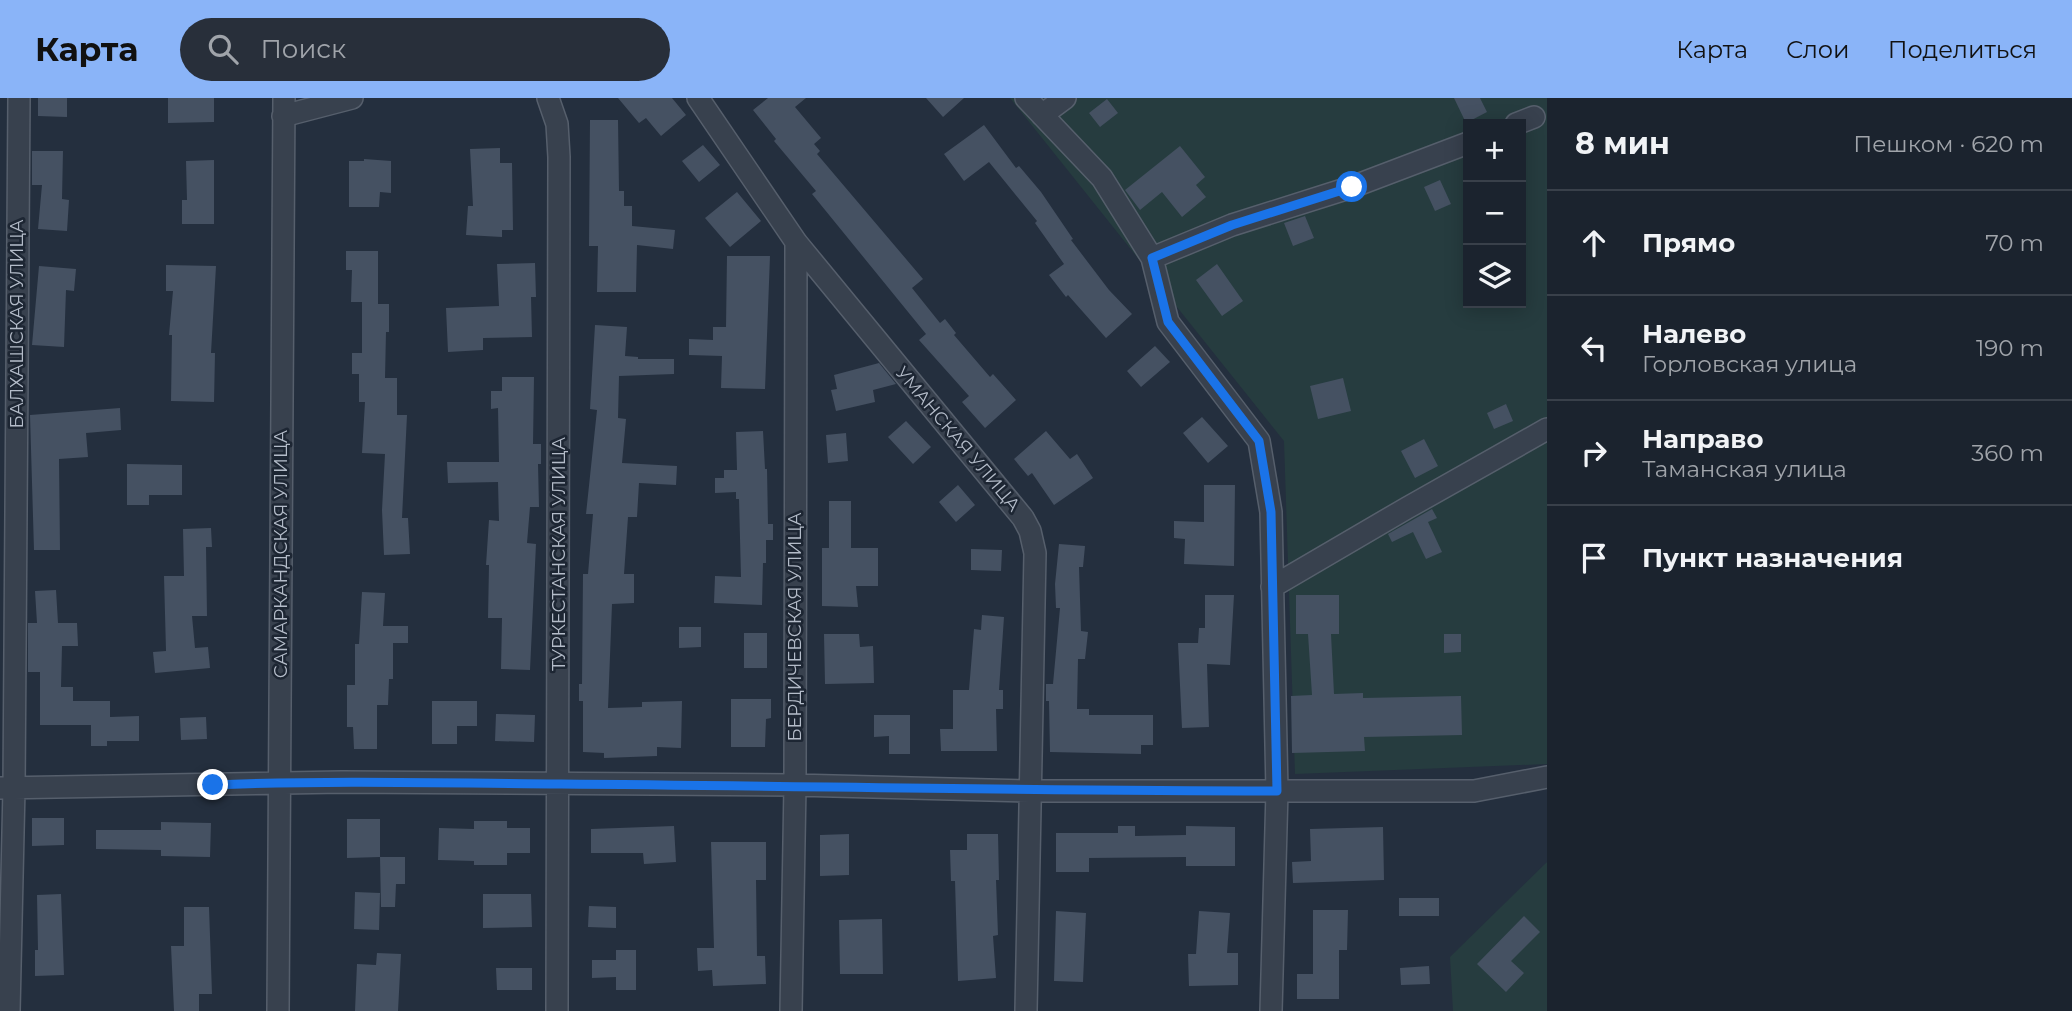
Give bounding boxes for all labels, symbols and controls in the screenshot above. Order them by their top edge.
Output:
search box [180,18,670,81]
text: Карта [35,29,138,69]
icon: search [204,30,242,68]
text: Поиск [260,33,346,65]
text: Карта [1676,35,1748,64]
text: Слои [1786,35,1850,64]
text: Поделиться [1888,35,2037,64]
map controls [1463,119,1526,308]
button: + [1463,119,1526,182]
text: 8 мин [1575,125,1670,162]
text: Пешком · 620 m [1853,130,2044,158]
route start [1336,171,1367,202]
button: − [1463,182,1526,245]
street label: БАЛХАШСКАЯ УЛИЦА [6,219,28,429]
icon: ahead [1575,224,1613,262]
text: Прямо [1642,227,1735,259]
text: 70 m [1985,229,2044,257]
button: layers [1463,245,1526,308]
text: Налево [1642,318,1746,350]
icon: left [1575,329,1613,367]
text: 190 m [1976,334,2044,362]
text: Горловская улица [1642,350,1857,378]
street label: УМАНСКАЯ УЛИЦА [891,362,1025,516]
text: Направо [1642,423,1763,455]
street label: САМАРКАНДСКАЯ УЛИЦА [270,429,292,678]
icon: right [1575,434,1613,472]
street label: ТУРКЕСТАНСКАЯ УЛИЦА [548,436,570,671]
text: 360 m [1971,439,2044,467]
text: Таманская улица [1642,455,1847,483]
street label: БЕРДИЧЕВСКАЯ УЛИЦА [784,512,806,742]
icon: arrive [1575,539,1613,577]
text: Пункт назначения [1642,542,1903,574]
route end [197,769,228,800]

